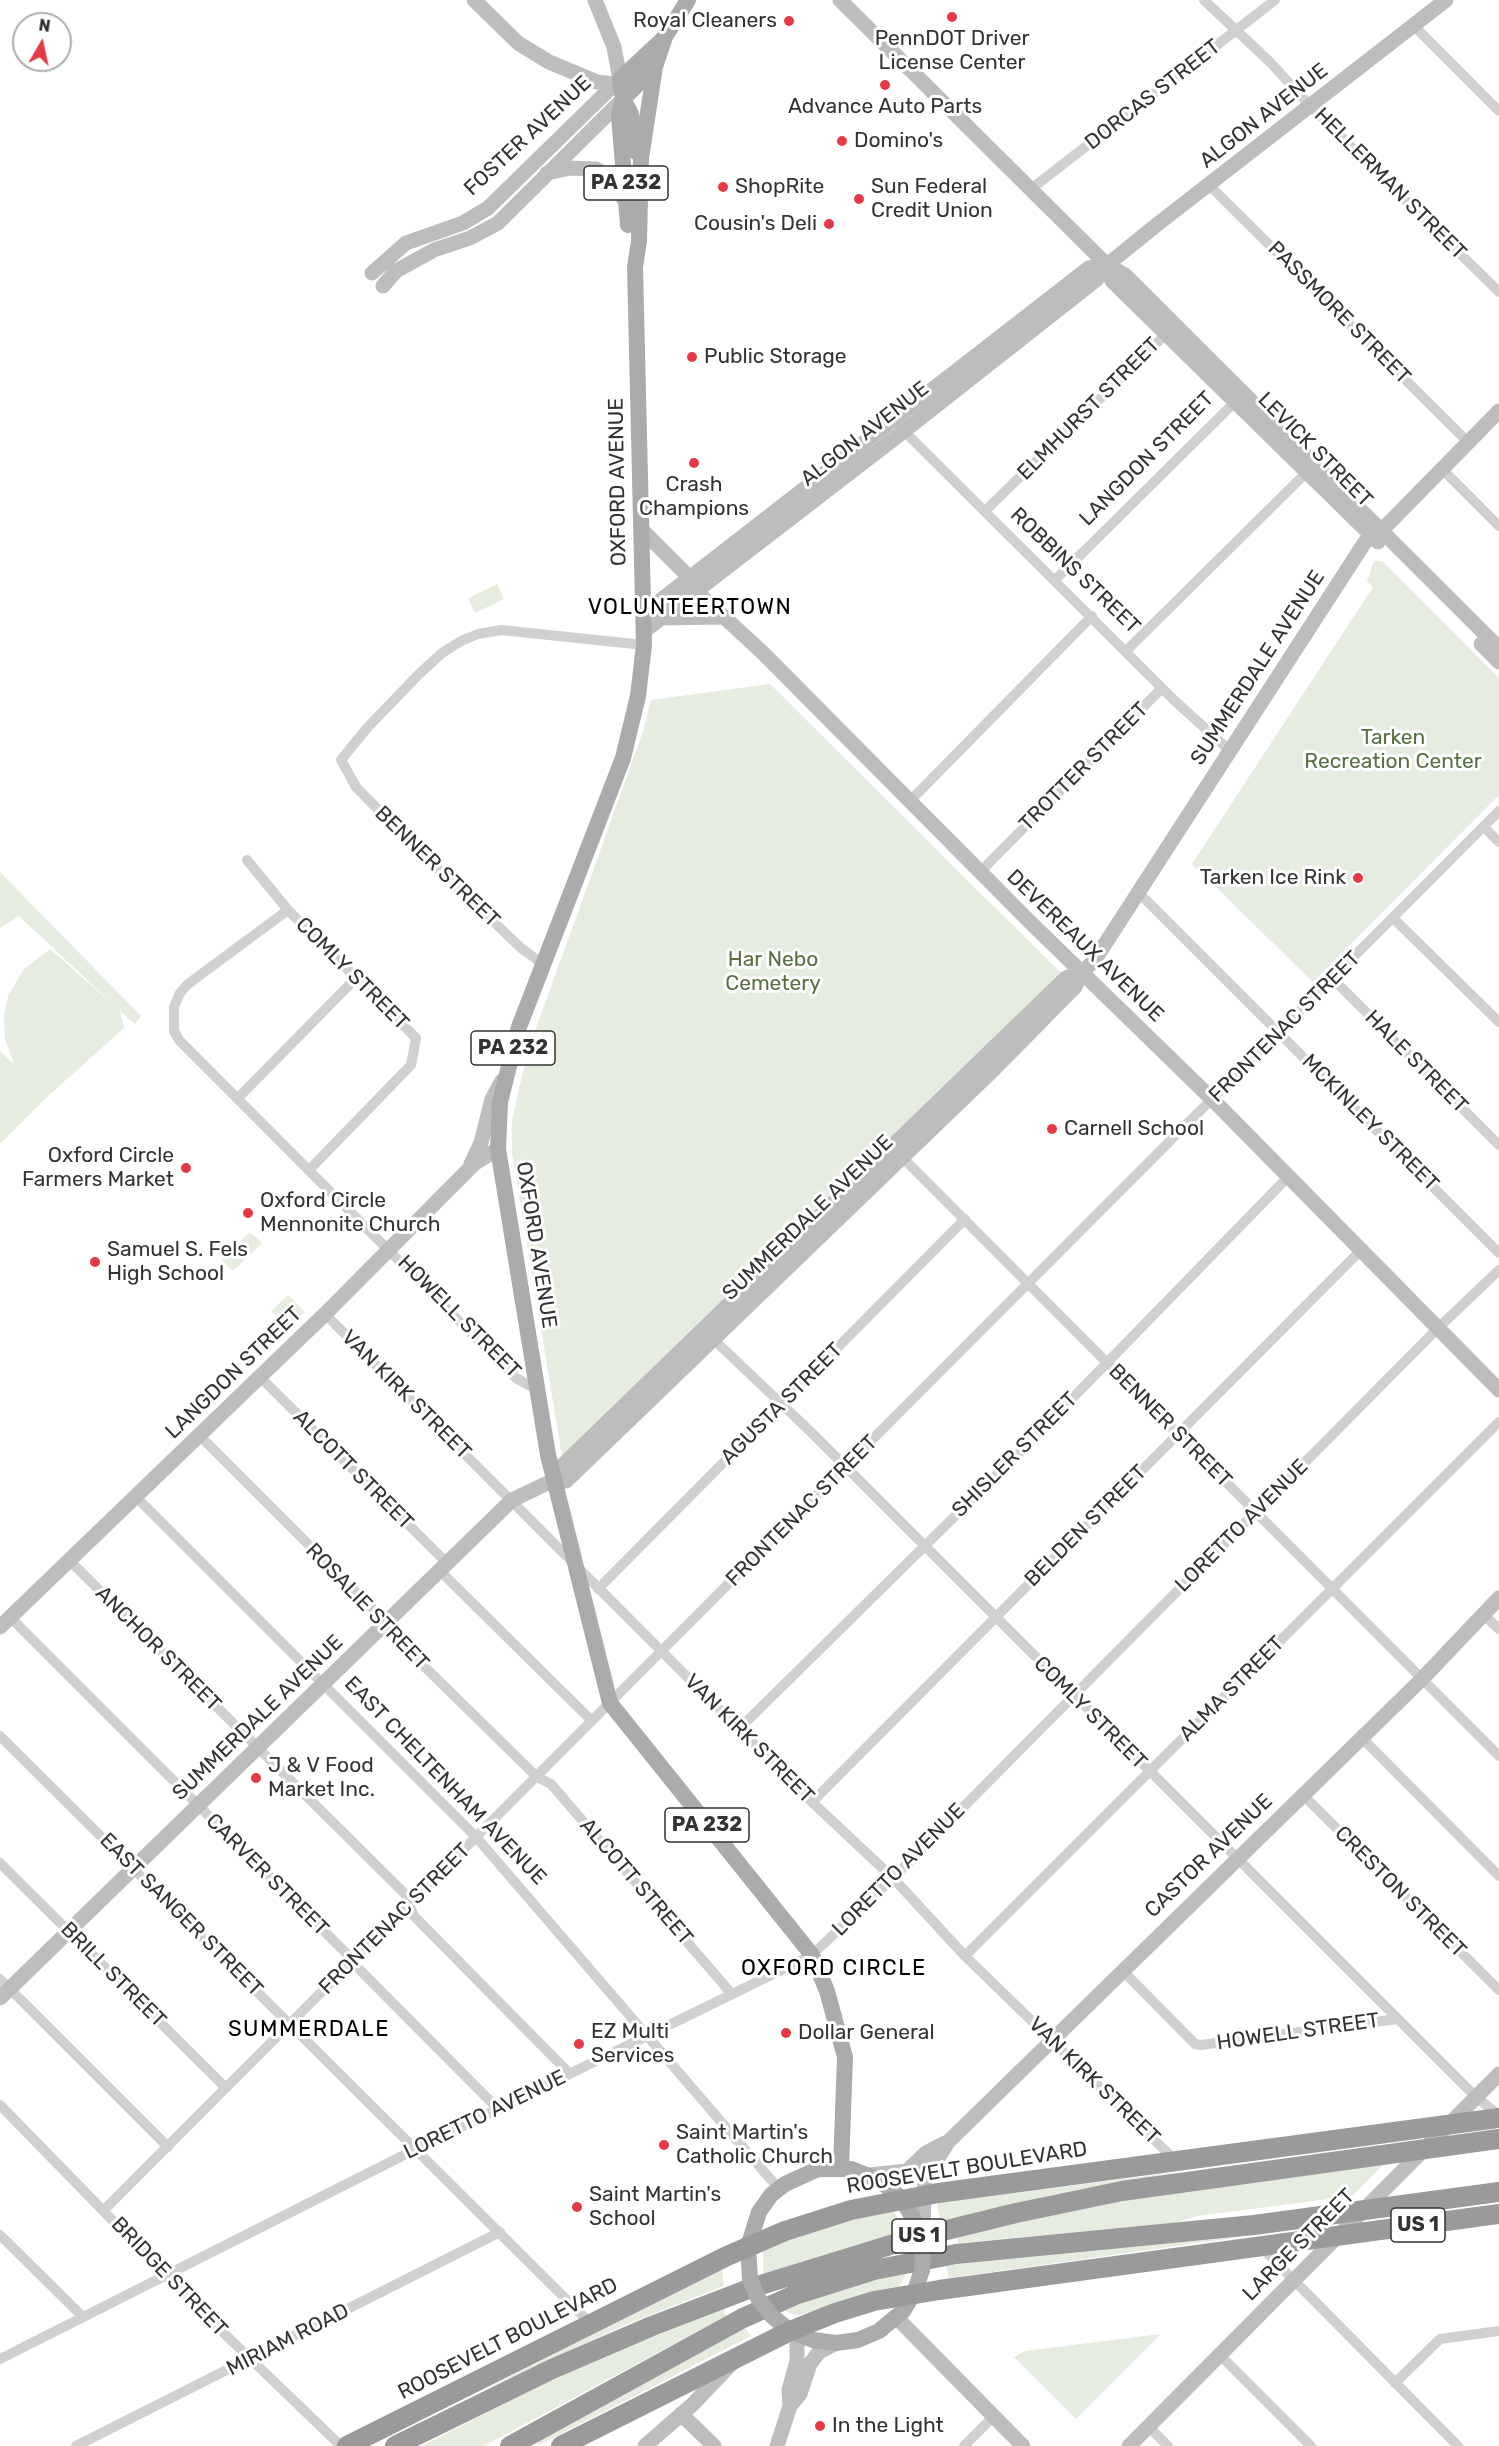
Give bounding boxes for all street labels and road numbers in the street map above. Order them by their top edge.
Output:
street label: DORCAS STREET [1080,34,1226,156]
street label: ALGON AVENUE [1195,58,1333,174]
street label: FOSTER AVENUE [459,71,597,201]
street label: HELLERMAN STREET [1309,103,1471,265]
road number: PA 232 [584,166,668,200]
street label: PASSMORE STREET [1262,236,1416,390]
street label: ELMHURST STREET [1012,332,1166,486]
street label: ALGON AVENUE [796,376,934,492]
street label: LANGDON STREET [1075,387,1219,531]
street label: LEVICK STREET [1252,387,1378,513]
street label: OXFORD AVENUE [604,398,632,566]
street label: ROBBINS STREET [1005,503,1145,639]
street label: SUMMERDALE AVENUE [1186,566,1330,770]
street label: TROTTER STREET [1014,697,1154,837]
street label: BENNER STREET [369,801,505,933]
street label: DEVEREAUX AVENUE [1001,865,1169,1027]
street label: COMLY STREET [290,912,414,1036]
street label: FRONTENAC STREET [1204,946,1366,1108]
street label: HALE STREET [1359,1005,1473,1119]
road number: PA 232 [471,1031,555,1065]
street label: MCKINLEY STREET [1296,1049,1444,1197]
street label: SUMMERDALE AVENUE [718,1130,898,1306]
street label: OXFORD AVENUE [510,1160,562,1330]
street label: HOWELL STREET [392,1250,526,1384]
street label: LANGDON STREET [161,1302,307,1444]
street label: VAN KIRK STREET [336,1325,476,1465]
street label: AGUSTA STREET [716,1338,848,1470]
street label: BENNER STREET [1103,1359,1237,1493]
street label: SHISLER STREET [947,1387,1083,1523]
street label: ALCOTT STREET [288,1405,418,1535]
street label: FRONTENAC STREET [721,1430,883,1592]
street label: LORETTO AVENUE [1170,1454,1314,1598]
street label: BELDEN STREET [1020,1460,1152,1592]
street label: ROSALIE STREET [300,1538,434,1676]
street label: ANCHOR STREET [90,1581,226,1717]
street label: SUMMERDALE AVENUE [168,1630,348,1806]
street label: ALMA STREET [1174,1631,1290,1747]
street label: COMLY STREET [1028,1651,1152,1775]
street label: VAN KIRK STREET [679,1669,819,1809]
street label: EAST CHELTENHAM AVENUE [339,1672,551,1890]
street label: CASTOR AVENUE [1140,1789,1278,1923]
street label: LORETTO AVENUE [827,1798,971,1942]
street label: CARVER STREET [200,1808,334,1942]
road number: PA 232 [665,1808,749,1842]
street label: ALCOTT STREET [574,1814,698,1950]
street label: CRESTON STREET [1329,1821,1471,1963]
street label: EAST SANGER STREET [94,1828,268,2002]
street label: FRONTENAC STREET [314,1838,476,2000]
street label: BRILL STREET [55,1917,171,2033]
street label: HOWELL STREET [1215,2008,1381,2056]
street label: VAN KIRK STREET [1023,2012,1165,2150]
street label: LORETTO AVENUE [400,2065,570,2165]
street label: ROOSEVELT BOULEVARD [845,2137,1089,2199]
street label: LARGE STREET [1238,2184,1360,2306]
road number: US 1 [1391,2208,1445,2242]
street label: BRIDGE STREET [106,2212,232,2342]
road number: US 1 [892,2219,946,2253]
street label: ROOSEVELT BOULEVARD [394,2273,622,2405]
street label: MIRIAM ROAD [223,2298,353,2382]

